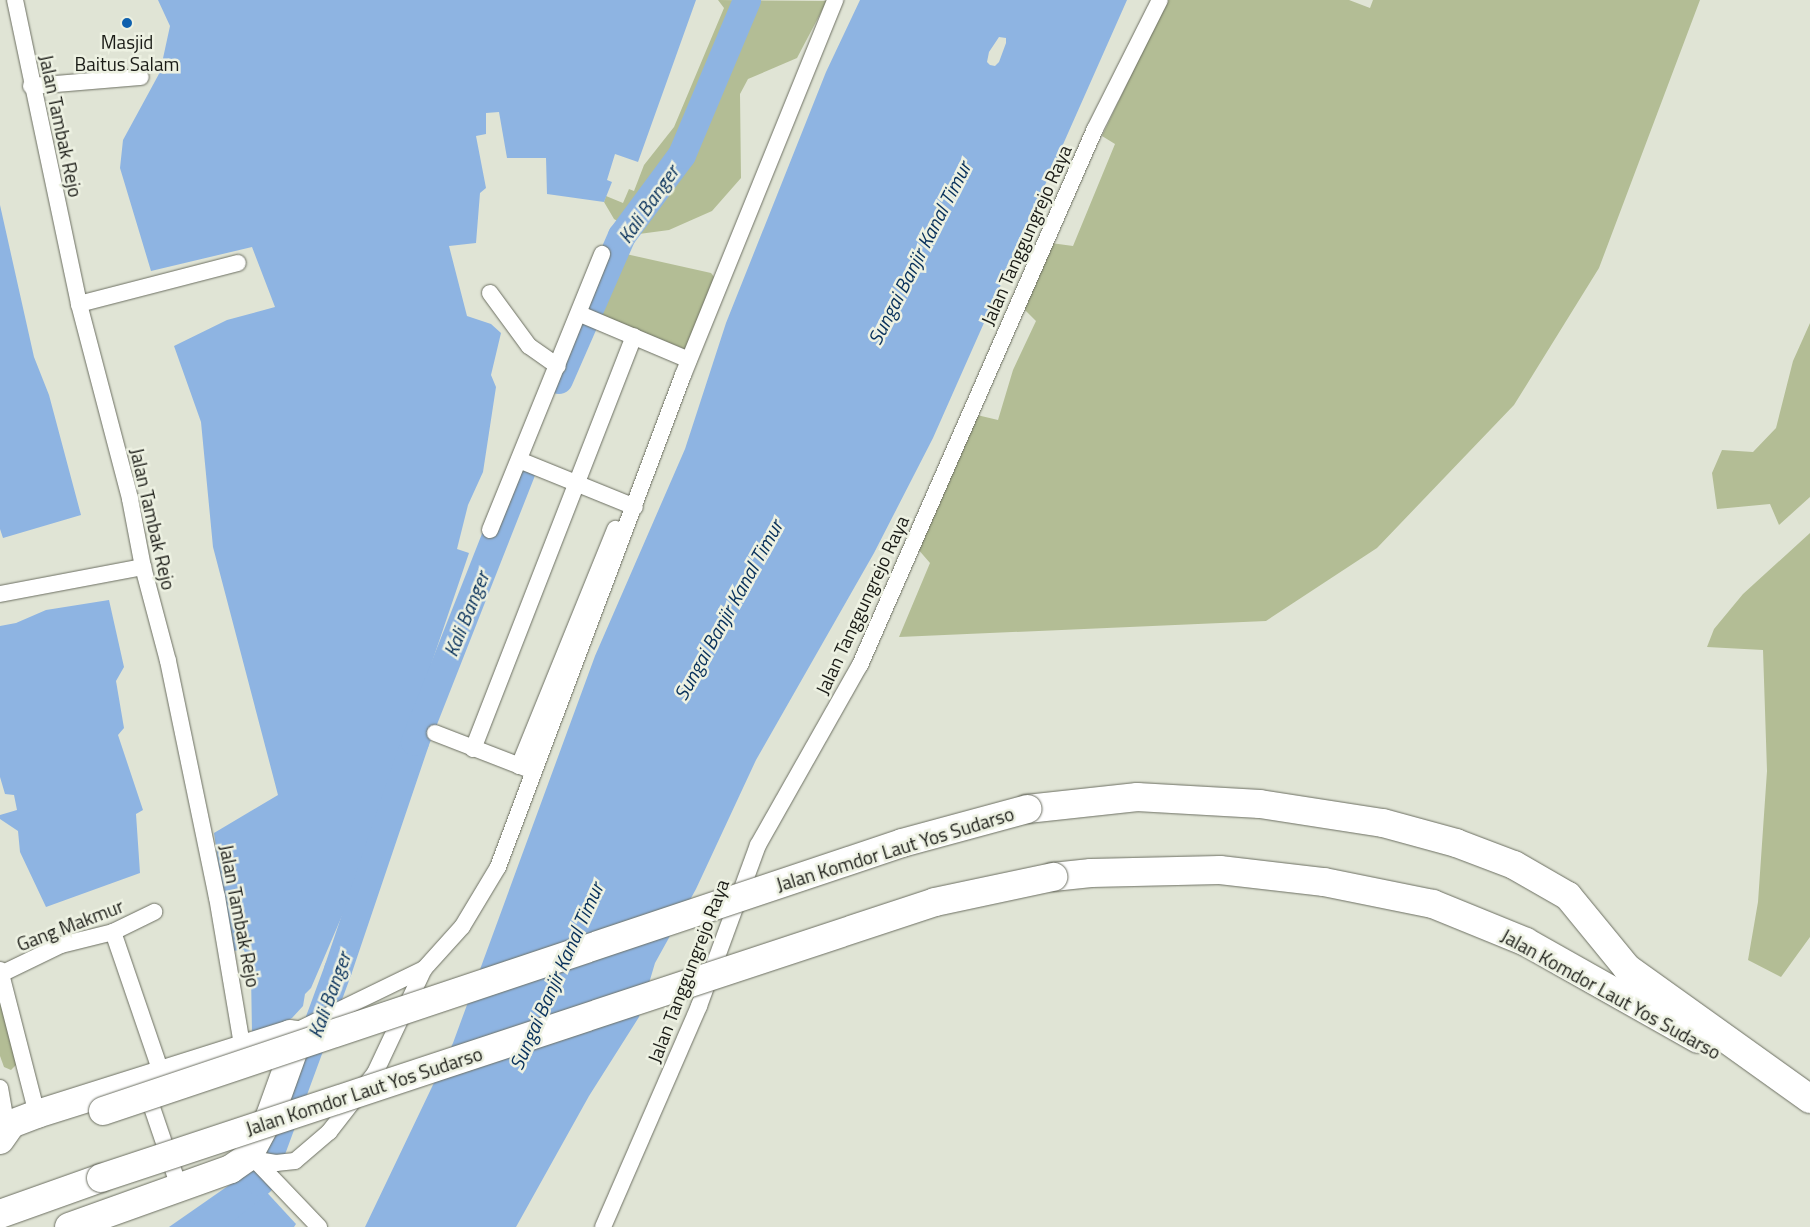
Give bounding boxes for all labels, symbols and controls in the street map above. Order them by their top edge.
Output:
marker: Masjid Baitus Salam [121,17,133,29]
place label: Masjid Baitus Salam [75,31,179,75]
street label: Jalan Tambak Rejo [35,53,87,199]
street label: Jalan Tanggungrejo Raya [976,141,1076,329]
water label: Sungai Banjir Kanal Timur [862,157,976,349]
water label: Kali Banger [613,161,683,247]
street label: Jalan Tambak Rejo [126,446,180,592]
street label: Jalan Tanggungrejo Raya [810,512,914,698]
water label: Sungai Banjir Kanal Timur [668,516,788,704]
water label: Kali Banger [438,568,494,660]
street label: Jalan Komdor Laut Yos Sudarso [773,802,1017,896]
street label: Jalan Tambak Rejo [215,843,265,989]
street label: Jalan Tanggungrejo Raya [642,876,734,1066]
water label: Sungai Banjir Kanal Timur [504,879,608,1073]
street label: Gang Makmur [13,894,127,956]
street label: Jalan Komdor Laut Yos Sudarso [1497,924,1725,1064]
water label: Kali Banger [302,949,356,1041]
street label: Jalan Komdor Laut Yos Sudarso [243,1042,485,1140]

